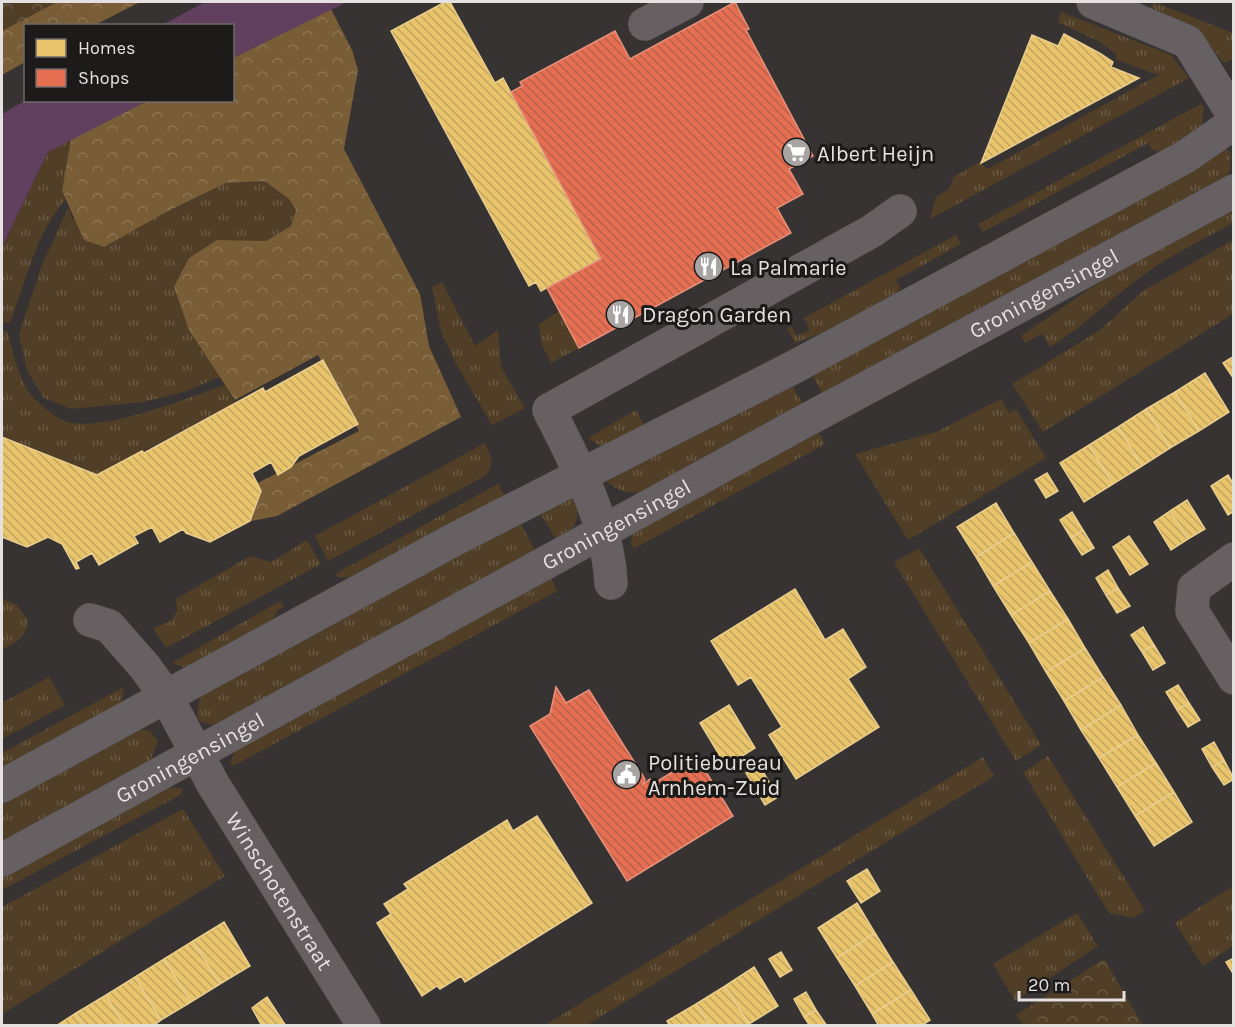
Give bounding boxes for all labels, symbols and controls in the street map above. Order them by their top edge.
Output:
legend [24,24,234,102]
text: Homes [78,37,135,59]
text: Shops [78,67,130,89]
supermarket icon: Albert Heijn [780,137,812,169]
place label: Albert Heijn [817,141,934,167]
street label: Groningensingel [965,243,1123,344]
restaurant icon: La Palmarie [693,251,725,283]
place label: La Palmarie [730,255,847,281]
restaurant icon: Dragon Garden [605,298,637,330]
place label: Dragon Garden [642,302,791,328]
street label: Groningensingel [538,474,696,576]
street label: Groningensingel [111,707,269,809]
place label: Politiebureau Arnhem-Zuid [648,750,782,801]
public building icon: Politiebureau Arnhem-Zuid [611,759,643,791]
street label: Winschotenstraat [220,808,338,975]
scale bar [1019,964,1124,1002]
text: 20 m [1028,974,1070,996]

